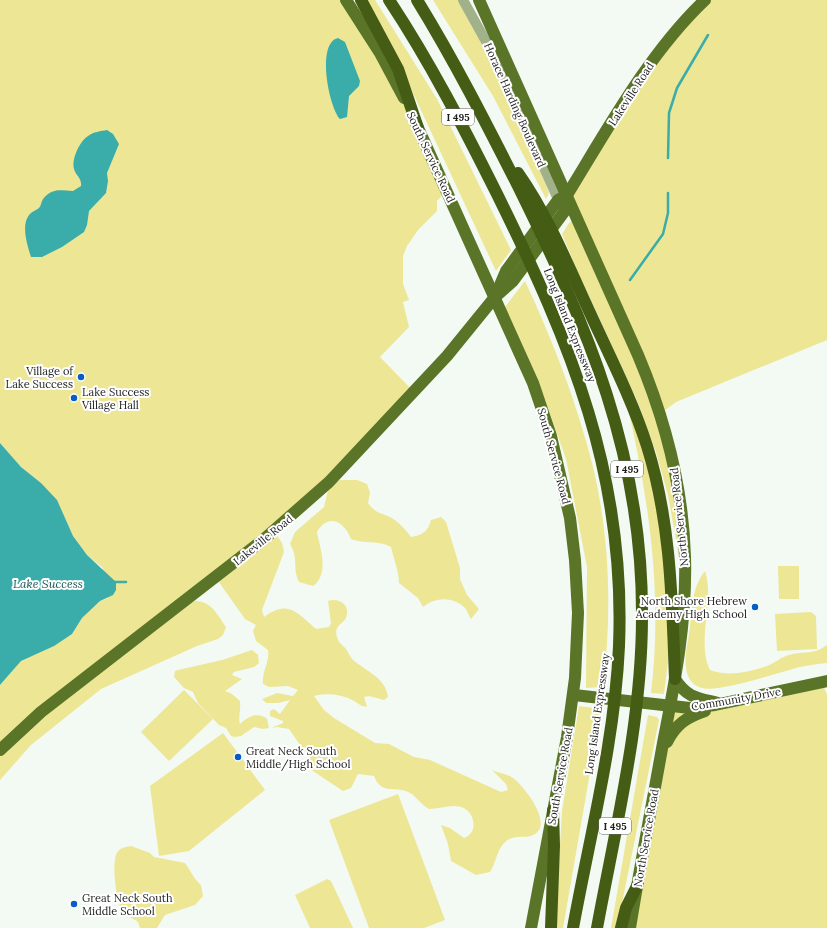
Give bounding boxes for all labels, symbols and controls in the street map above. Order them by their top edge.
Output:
street label: Horace Harding Boulevard [481,40,549,170]
street label: Lakeville Road [605,59,657,128]
street label: South Service Road [404,109,458,205]
road number: I 495 [442,109,474,125]
street label: Long Island Expressway [541,266,599,384]
place label: Village of Lake Success [6,364,74,391]
marker: Village of Lake Success [76,372,86,382]
place label: Lake Success Village Hall [81,385,149,412]
marker: Lake Success Village Hall [69,393,79,403]
street label: South Service Road [534,406,574,506]
road number: I 495 [611,461,643,477]
street label: North Service Road [667,467,691,567]
street label: Lakeville Road [230,511,296,568]
water label: Lake Success [13,576,83,591]
place label: North Shore Hebrew Academy High School [635,594,747,621]
marker: North Shore Hebrew Academy High School [750,602,760,612]
street label: Long Island Expressway [582,652,612,775]
street label: Community Drive [690,684,782,714]
street label: South Service Road [545,726,576,826]
place label: Great Neck South Middle/High School [246,744,350,772]
marker: Great Neck South Middle/High School [233,752,243,762]
street label: North Service Road [630,788,662,888]
road number: I 495 [599,818,631,834]
place label: Great Neck South Middle School [82,891,173,918]
marker: Great Neck South Middle School [69,899,79,909]

